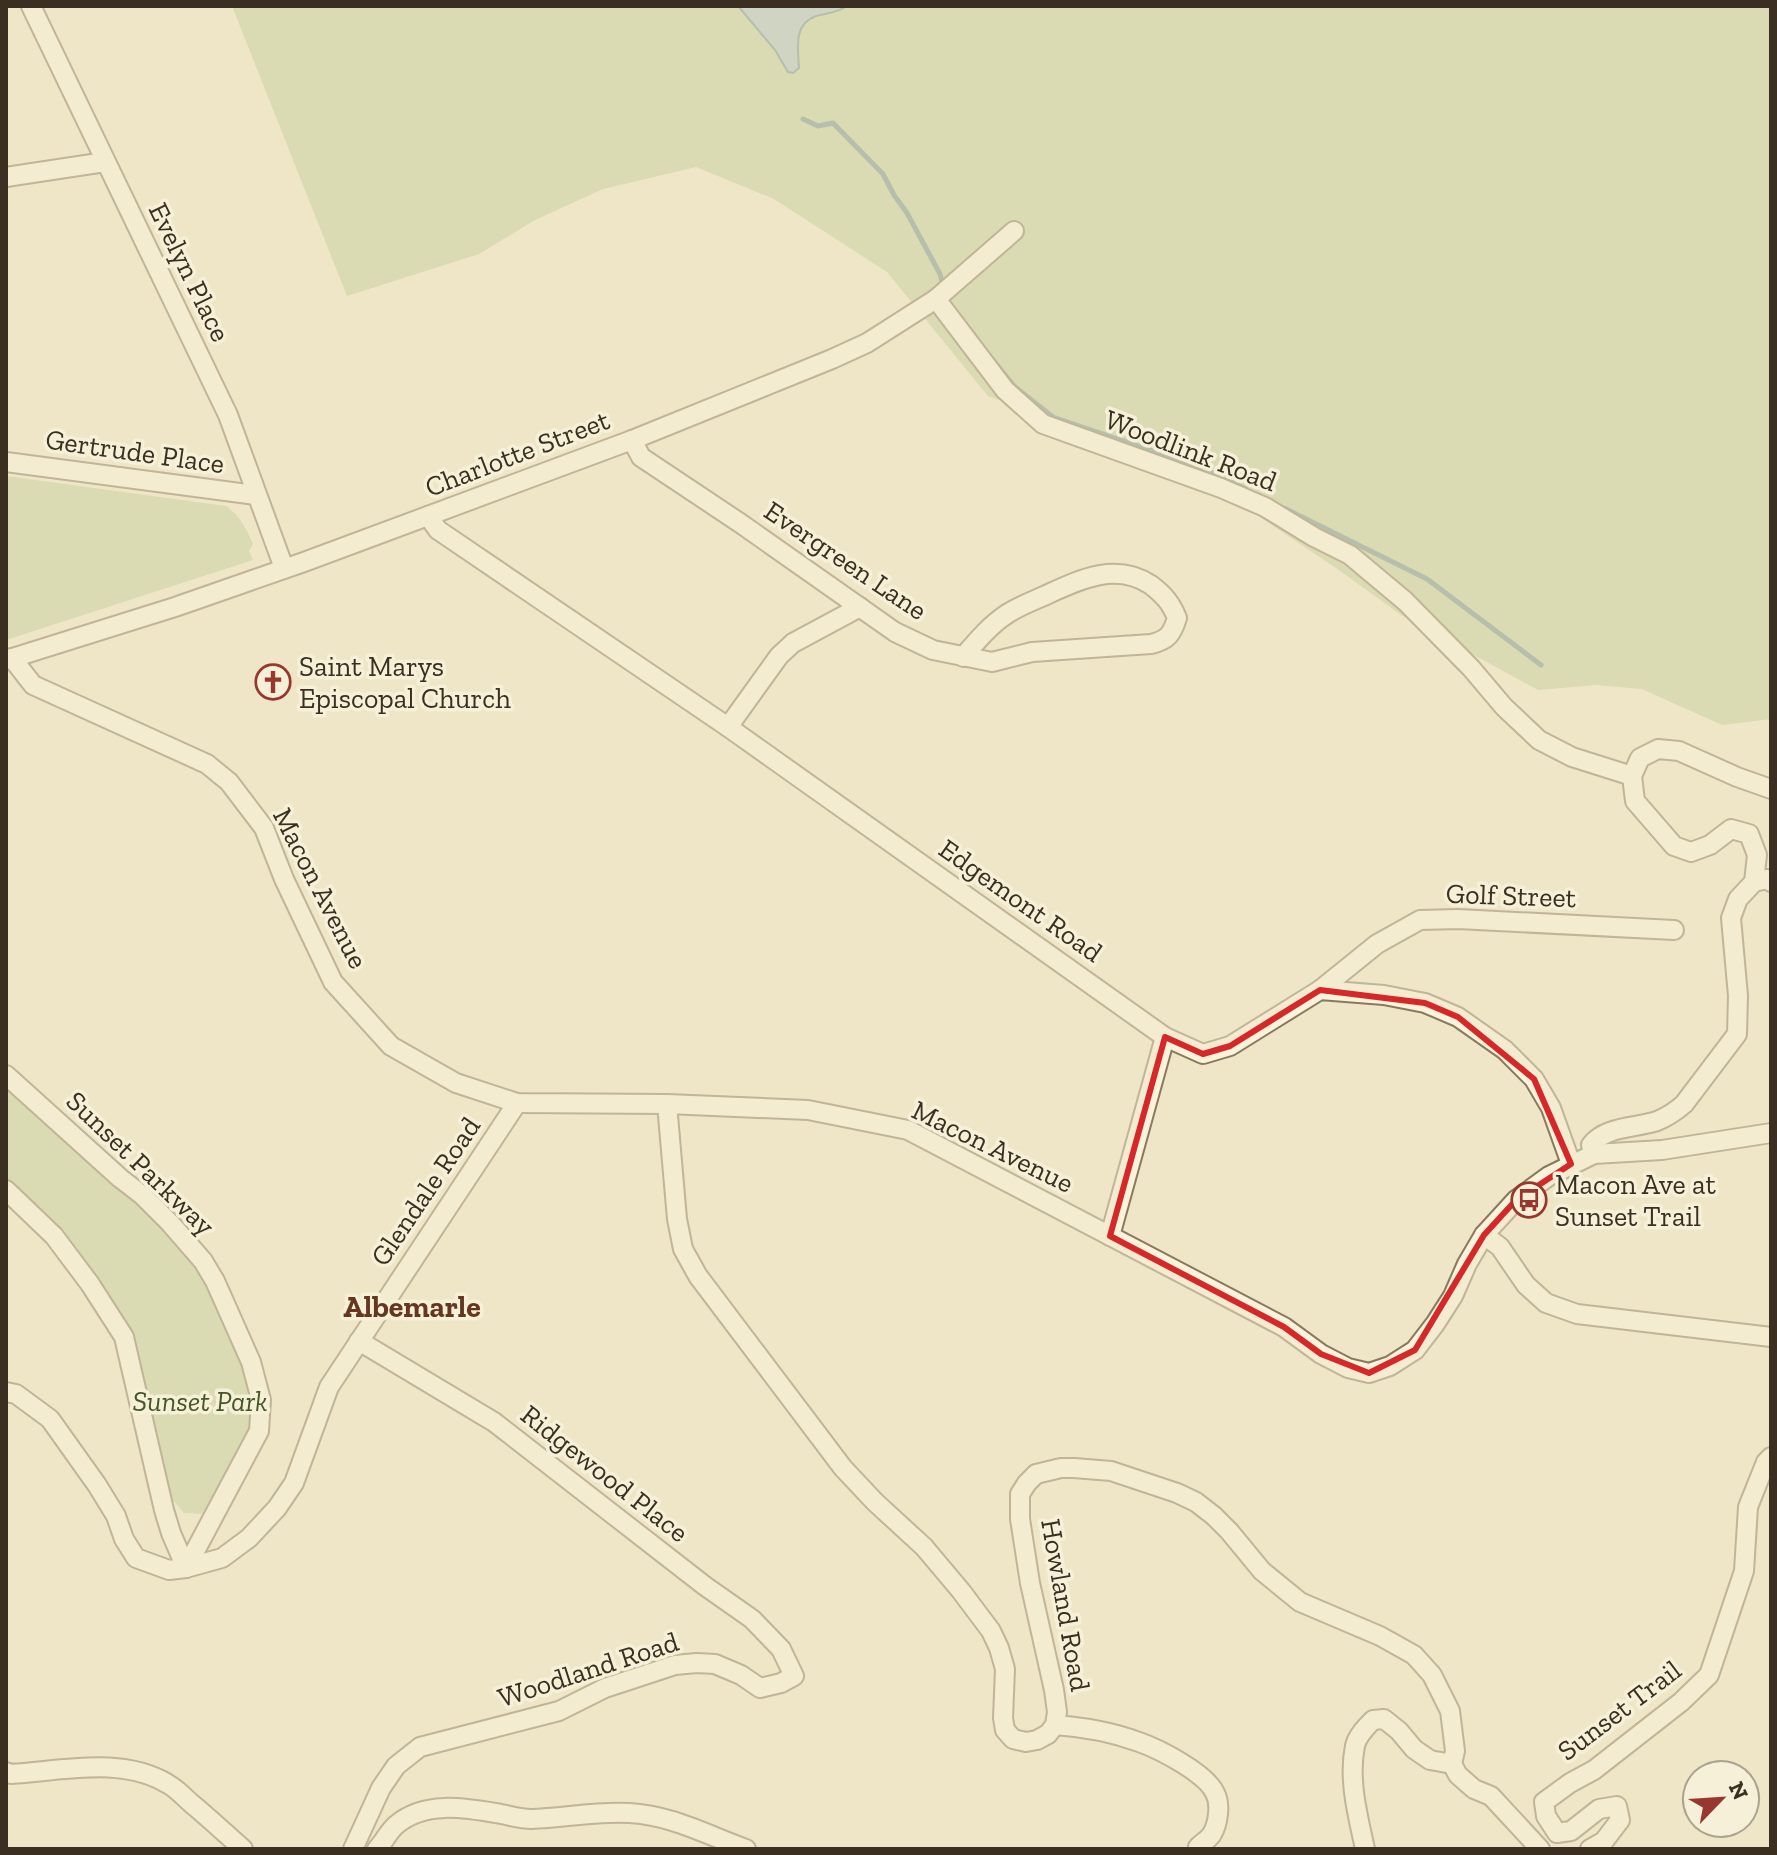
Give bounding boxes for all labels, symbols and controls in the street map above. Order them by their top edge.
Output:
street label: Evelyn Place [142,197,237,347]
street label: Charlotte Street [420,403,615,504]
street label: Woodlink Road [1100,403,1281,498]
street label: Gertrude Place [43,423,226,480]
street label: Evergreen Lane [758,494,933,627]
place label: Saint Marys Episcopal Church [299,650,511,715]
church icon: Saint Marys Episcopal Church [254,663,292,701]
street label: Macon Avenue [266,803,375,974]
street label: Edgemont Road [933,832,1109,969]
street label: Golf Street [1445,877,1577,914]
street label: Sunset Parkway [60,1084,222,1243]
street label: Macon Avenue [907,1093,1079,1200]
street label: Glendale Road [364,1111,487,1272]
place label: Macon Ave at Sunset Trail [1555,1168,1716,1233]
bus stop icon: Macon Ave at Sunset Trail [1510,1181,1548,1219]
district label: Albemarle [343,1289,481,1325]
park label: Sunset Park [132,1385,268,1418]
street label: Ridgewood Place [514,1398,695,1549]
street label: Howland Road [1034,1516,1097,1694]
street label: Woodland Road [494,1625,683,1714]
street label: Sunset Trail [1551,1653,1687,1767]
north arrow [1681,1759,1761,1839]
text: N [1723,1777,1755,1804]

